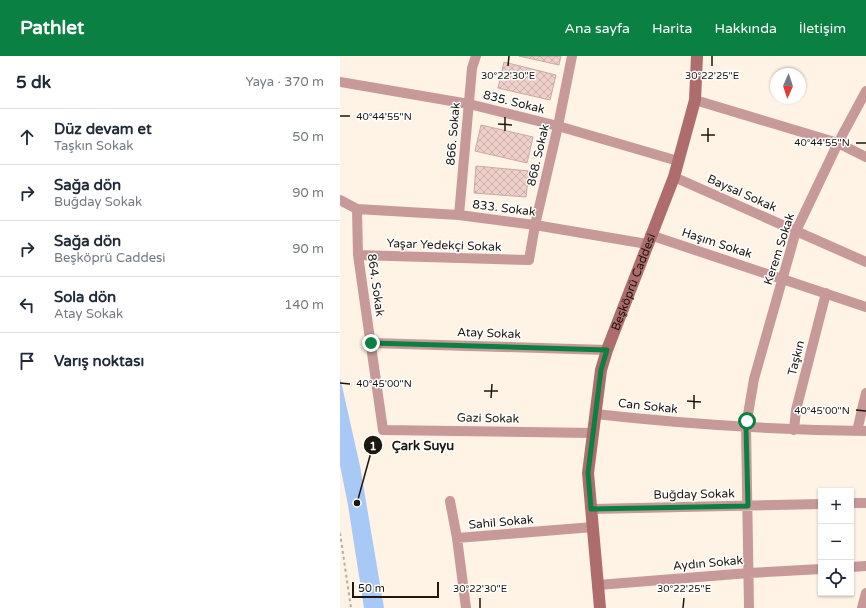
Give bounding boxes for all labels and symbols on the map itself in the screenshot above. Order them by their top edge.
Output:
north arrow [770,68,806,104]
text: 30°22'30"E [481,70,535,82]
text: 30°22'25"E [685,70,739,82]
street label: 835. Sokak [482,88,547,117]
street label: 866. Sokak [443,101,463,166]
text: 40°44'55"N [356,111,412,123]
street label: 868. Sokak [524,122,552,187]
text: 40°44'55"N [794,137,850,149]
street label: Baysal Sokak [705,171,779,215]
street label: 833. Sokak [472,197,537,219]
street label: Kerem Sokak [761,211,797,287]
street label: Haşım Sokak [680,225,754,261]
street label: Beşköprü Caddesi [608,232,658,333]
street label: Yaşar Yedekçi Sokak [386,236,502,254]
street label: 864. Sokak [365,253,387,318]
street label: Atay Sokak [457,325,522,341]
route end [362,334,380,352]
street label: Taşkın [785,339,807,377]
text: 40°45'00"N [356,378,412,390]
street label: Can Sokak [617,396,679,416]
text: 40°45'00"N [794,405,850,417]
street label: Gazi Sokak [457,410,520,426]
route start [738,412,756,430]
callout: Çark Suyu [363,433,462,458]
text: Çark Suyu [392,438,454,454]
text: 1 [369,439,377,453]
street label: Buğday Sokak [653,486,735,502]
street label: Sahil Sokak [468,512,534,532]
street label: Aydın Sokak [672,553,744,573]
scale bar [352,580,439,599]
text: 30°22'30"E [453,583,507,595]
text: 30°22'25"E [657,583,711,595]

